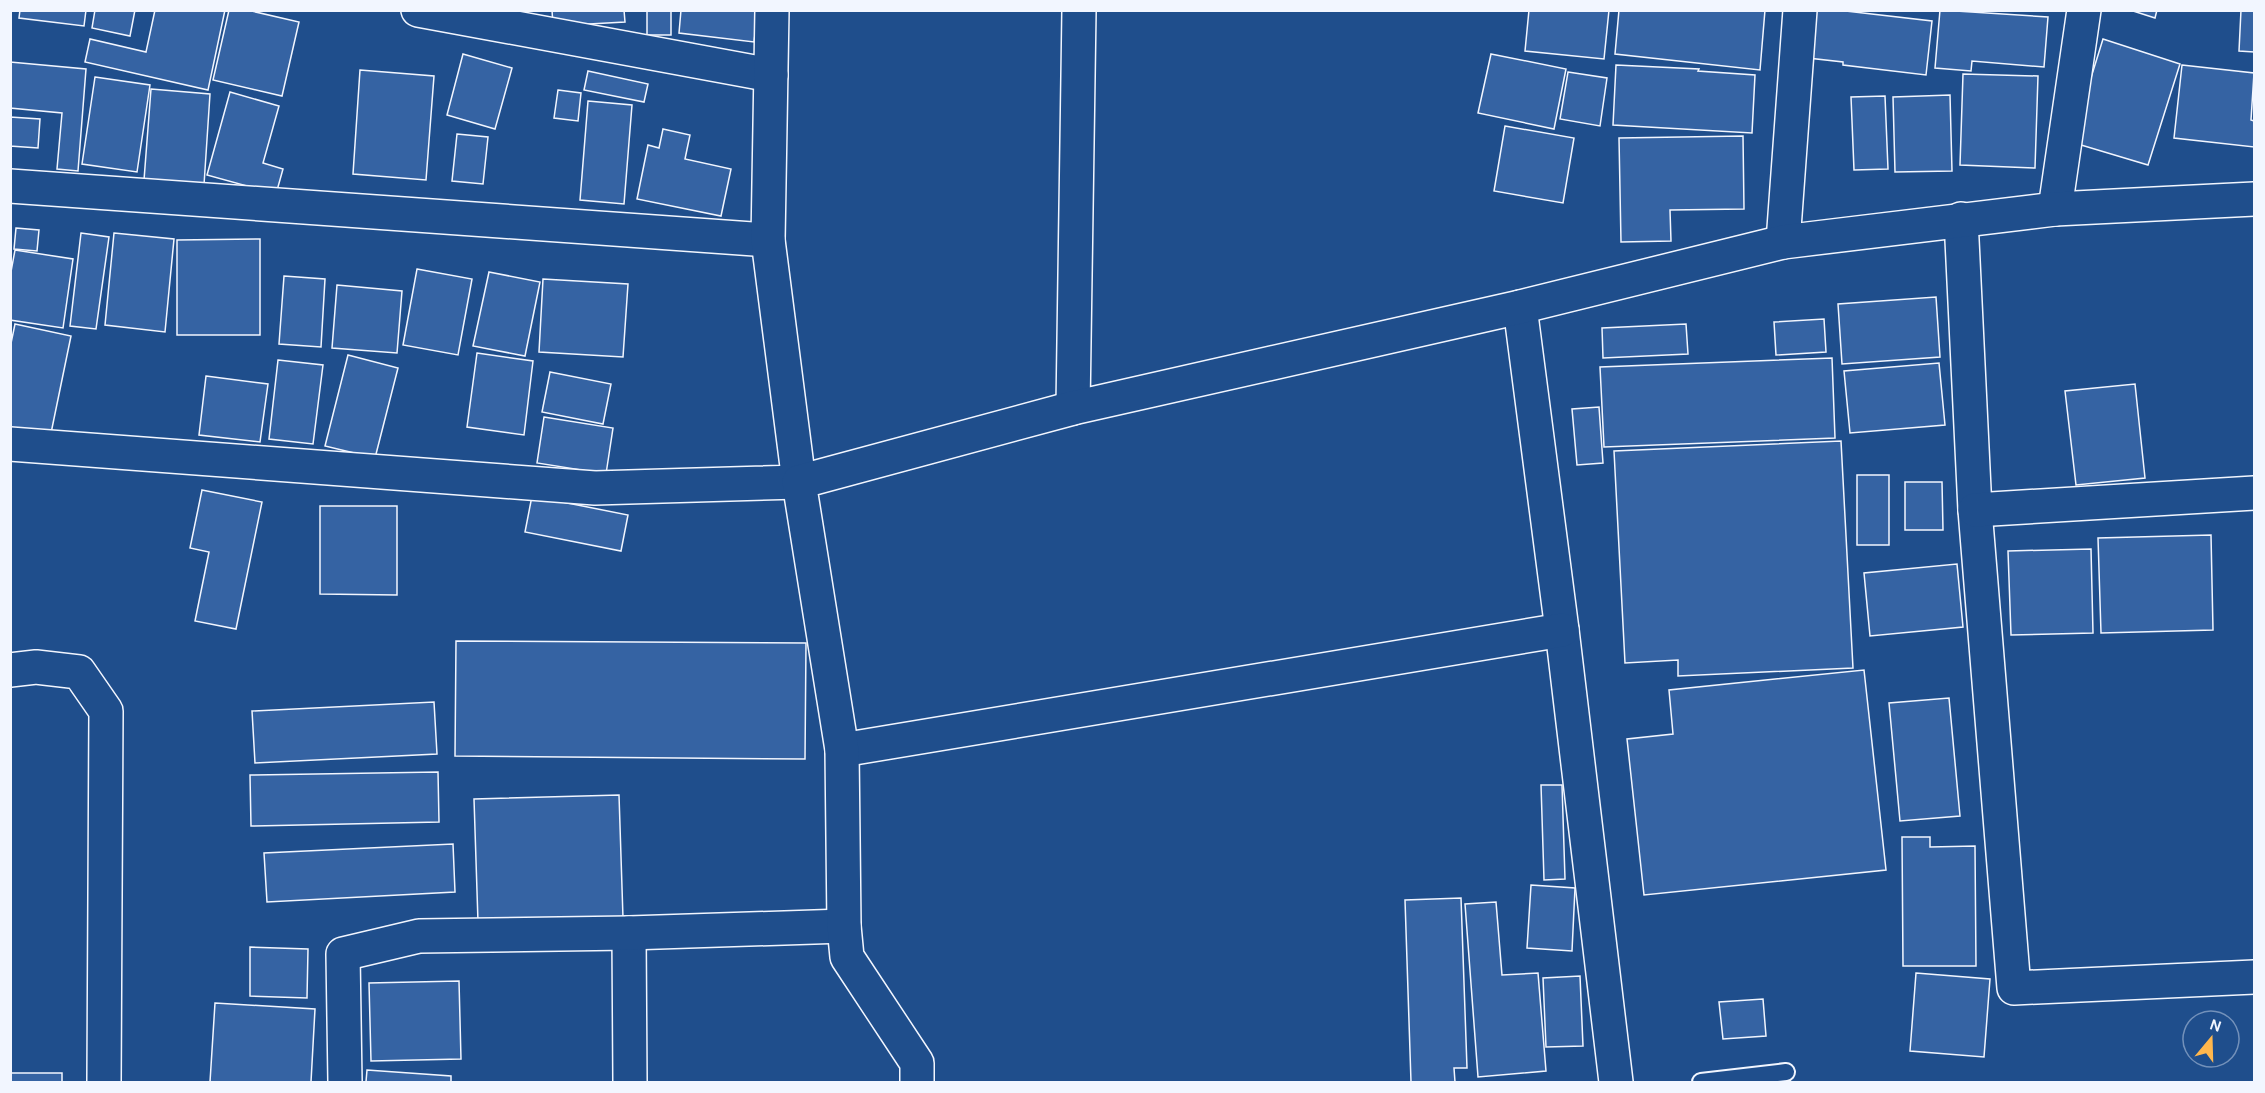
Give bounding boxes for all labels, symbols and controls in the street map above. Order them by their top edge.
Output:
north arrow [2181,1009,2241,1069]
text: N [2207,1014,2224,1036]

